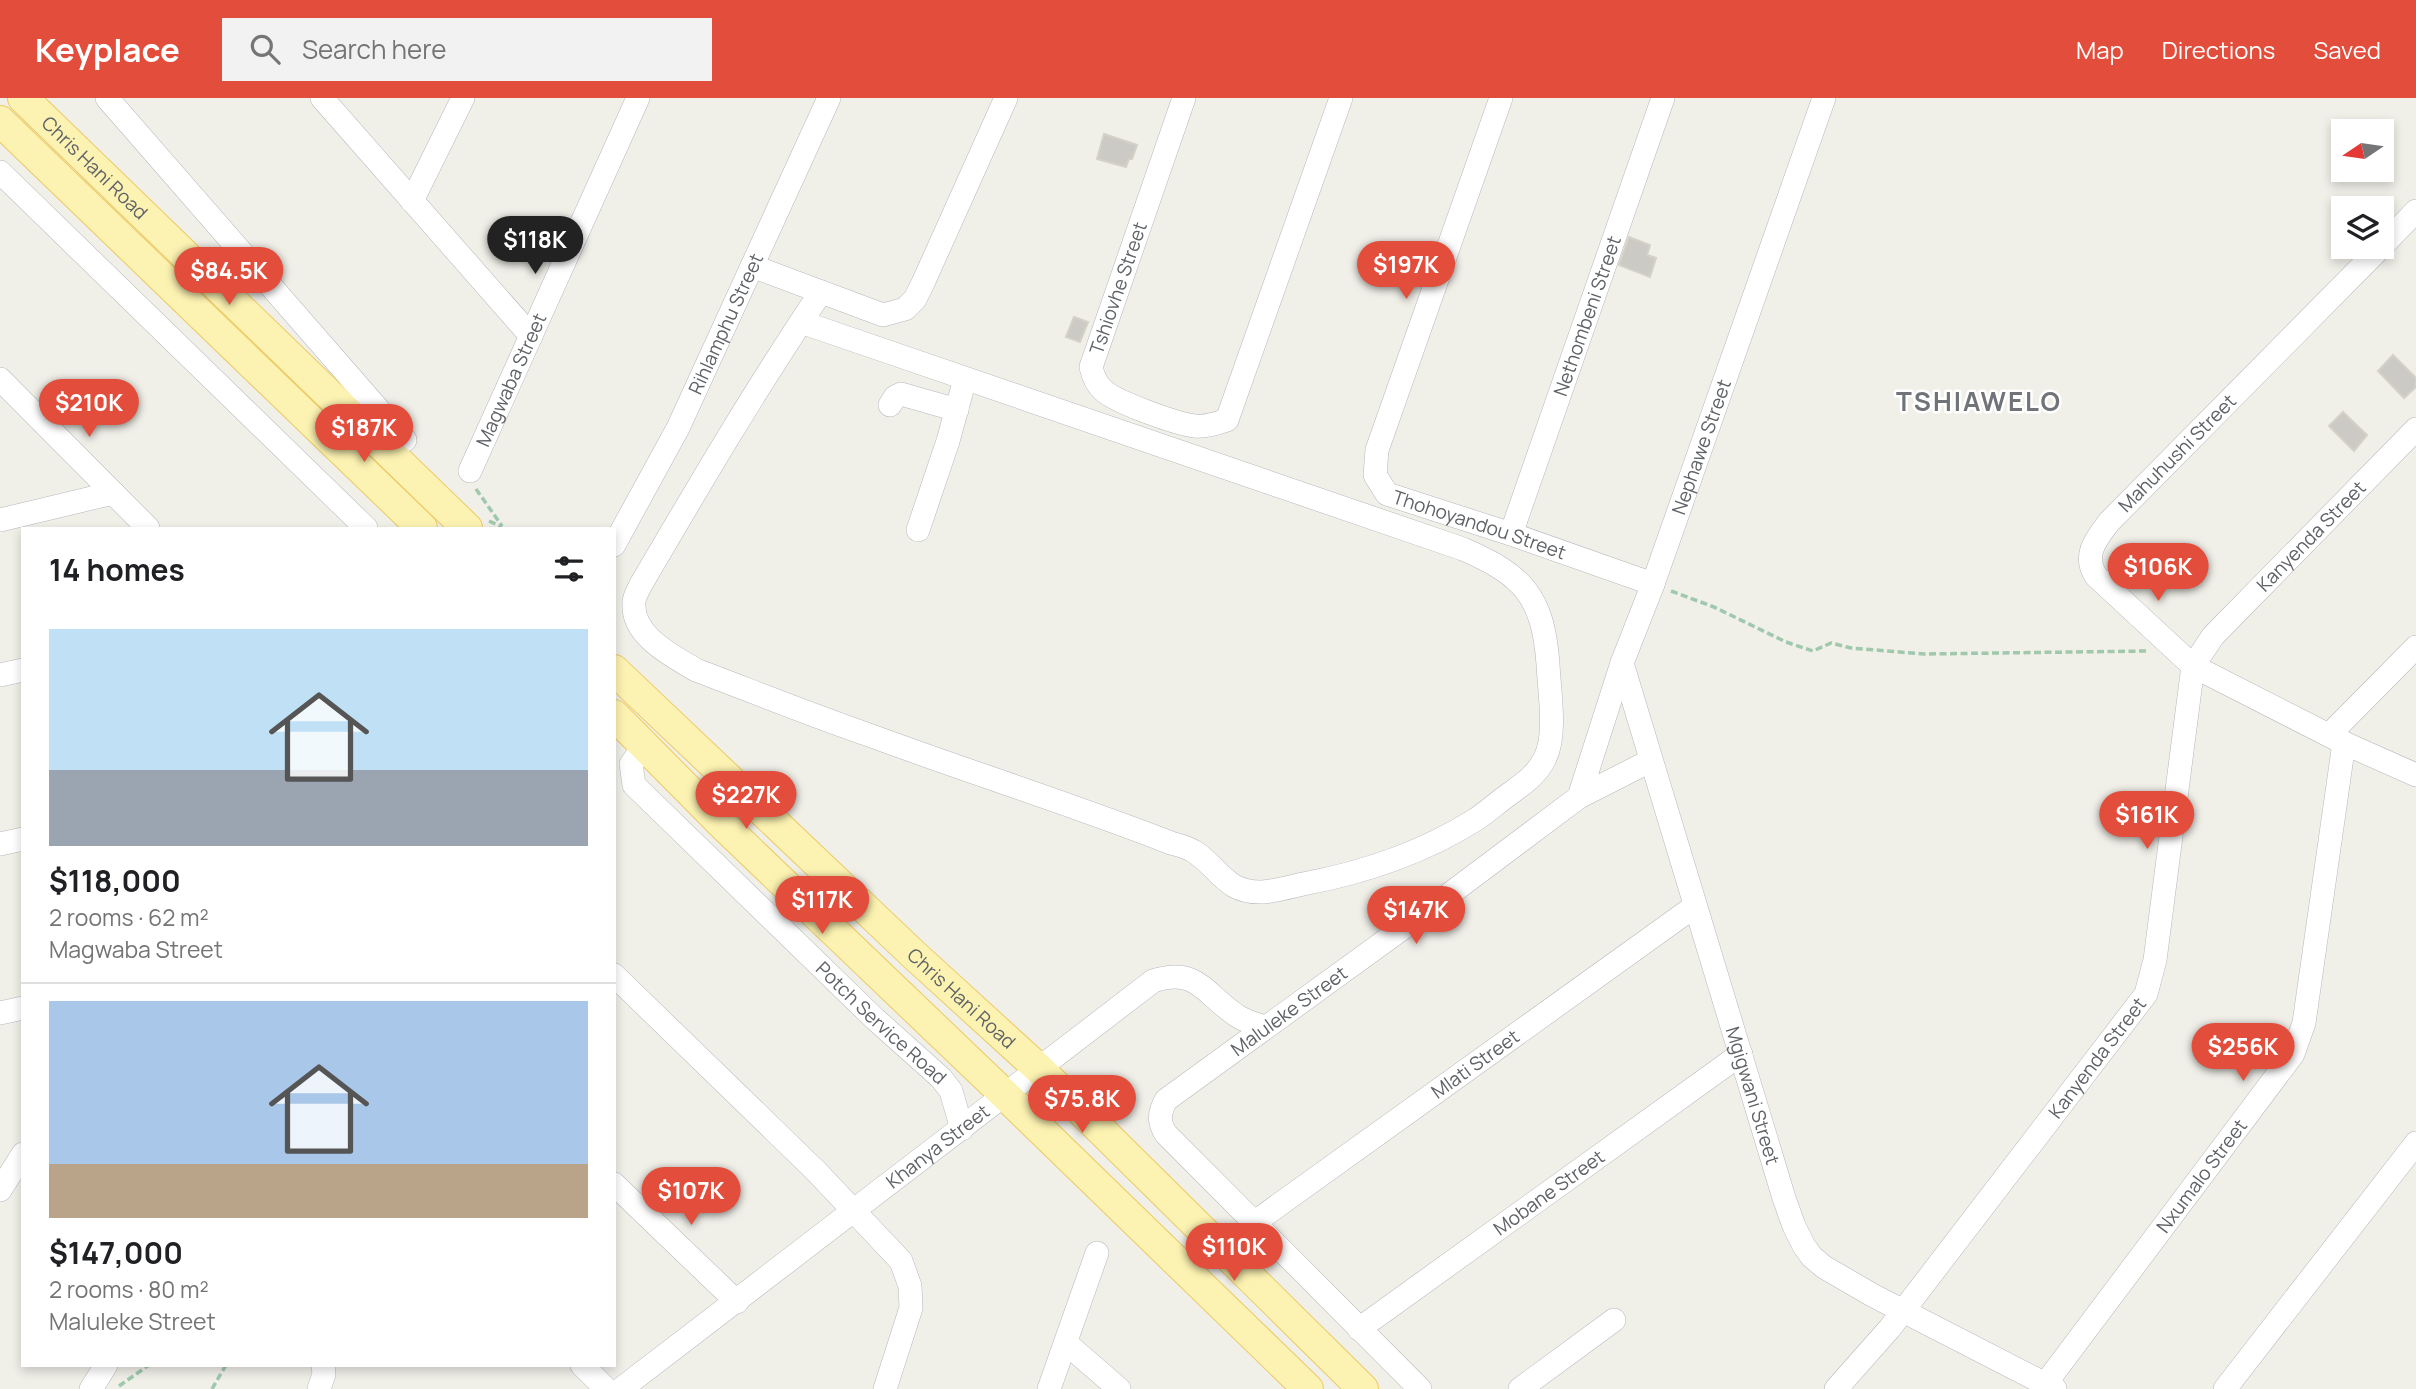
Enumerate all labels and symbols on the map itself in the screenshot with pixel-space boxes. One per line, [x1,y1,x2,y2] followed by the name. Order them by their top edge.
[36,110,154,225] street label: Chris Hani Road
[2331,119,2394,182] north arrow
[486,216,584,276] pin: $118K
[1083,218,1153,358] street label: Tshiovhe Street
[1547,232,1627,399] street label: Nethombeni Street
[1357,242,1455,301] pin: $197K
[172,248,286,307] pin: $84.5K
[682,249,769,398] street label: Rihlamphu Street
[470,309,552,451] street label: Magwaba Street
[1666,376,1737,518] street label: Nephawe Street
[40,380,138,439] pin: $210K
[1896,383,2062,419] district label: TSHIAWELO
[2112,388,2242,518] street label: Mahuhushi Street
[315,404,413,464] pin: $187K
[2251,475,2371,597] street label: Kanyenda Street
[1389,484,1570,565] street label: Thohoyandou Street
[2109,544,2207,603] pin: $106K
[697,772,795,831] pin: $227K
[2098,792,2196,851] pin: $161K
[773,876,871,936] pin: $117K
[1367,886,1465,946] pin: $147K
[902,942,1021,1054] street label: Chris Hani Road
[810,956,952,1090] street label: Potch Service Road
[1226,960,1352,1062] street label: Maluleke Street
[2042,992,2152,1124] street label: Kanyenda Street
[1426,1023,1524,1104] street label: Mlati Street
[1720,1023,1786,1168] street label: Mgigwani Street
[2194,1024,2292,1083] pin: $256K
[1025,1076,1139,1135] pin: $75.8K
[881,1098,995,1194] street label: Khanya Street
[2150,1114,2253,1238] street label: Nxumalo Street
[1488,1143,1610,1241] street label: Mobane Street
[642,1168,740,1227] pin: $107K
[1185,1224,1283,1283] pin: $110K

